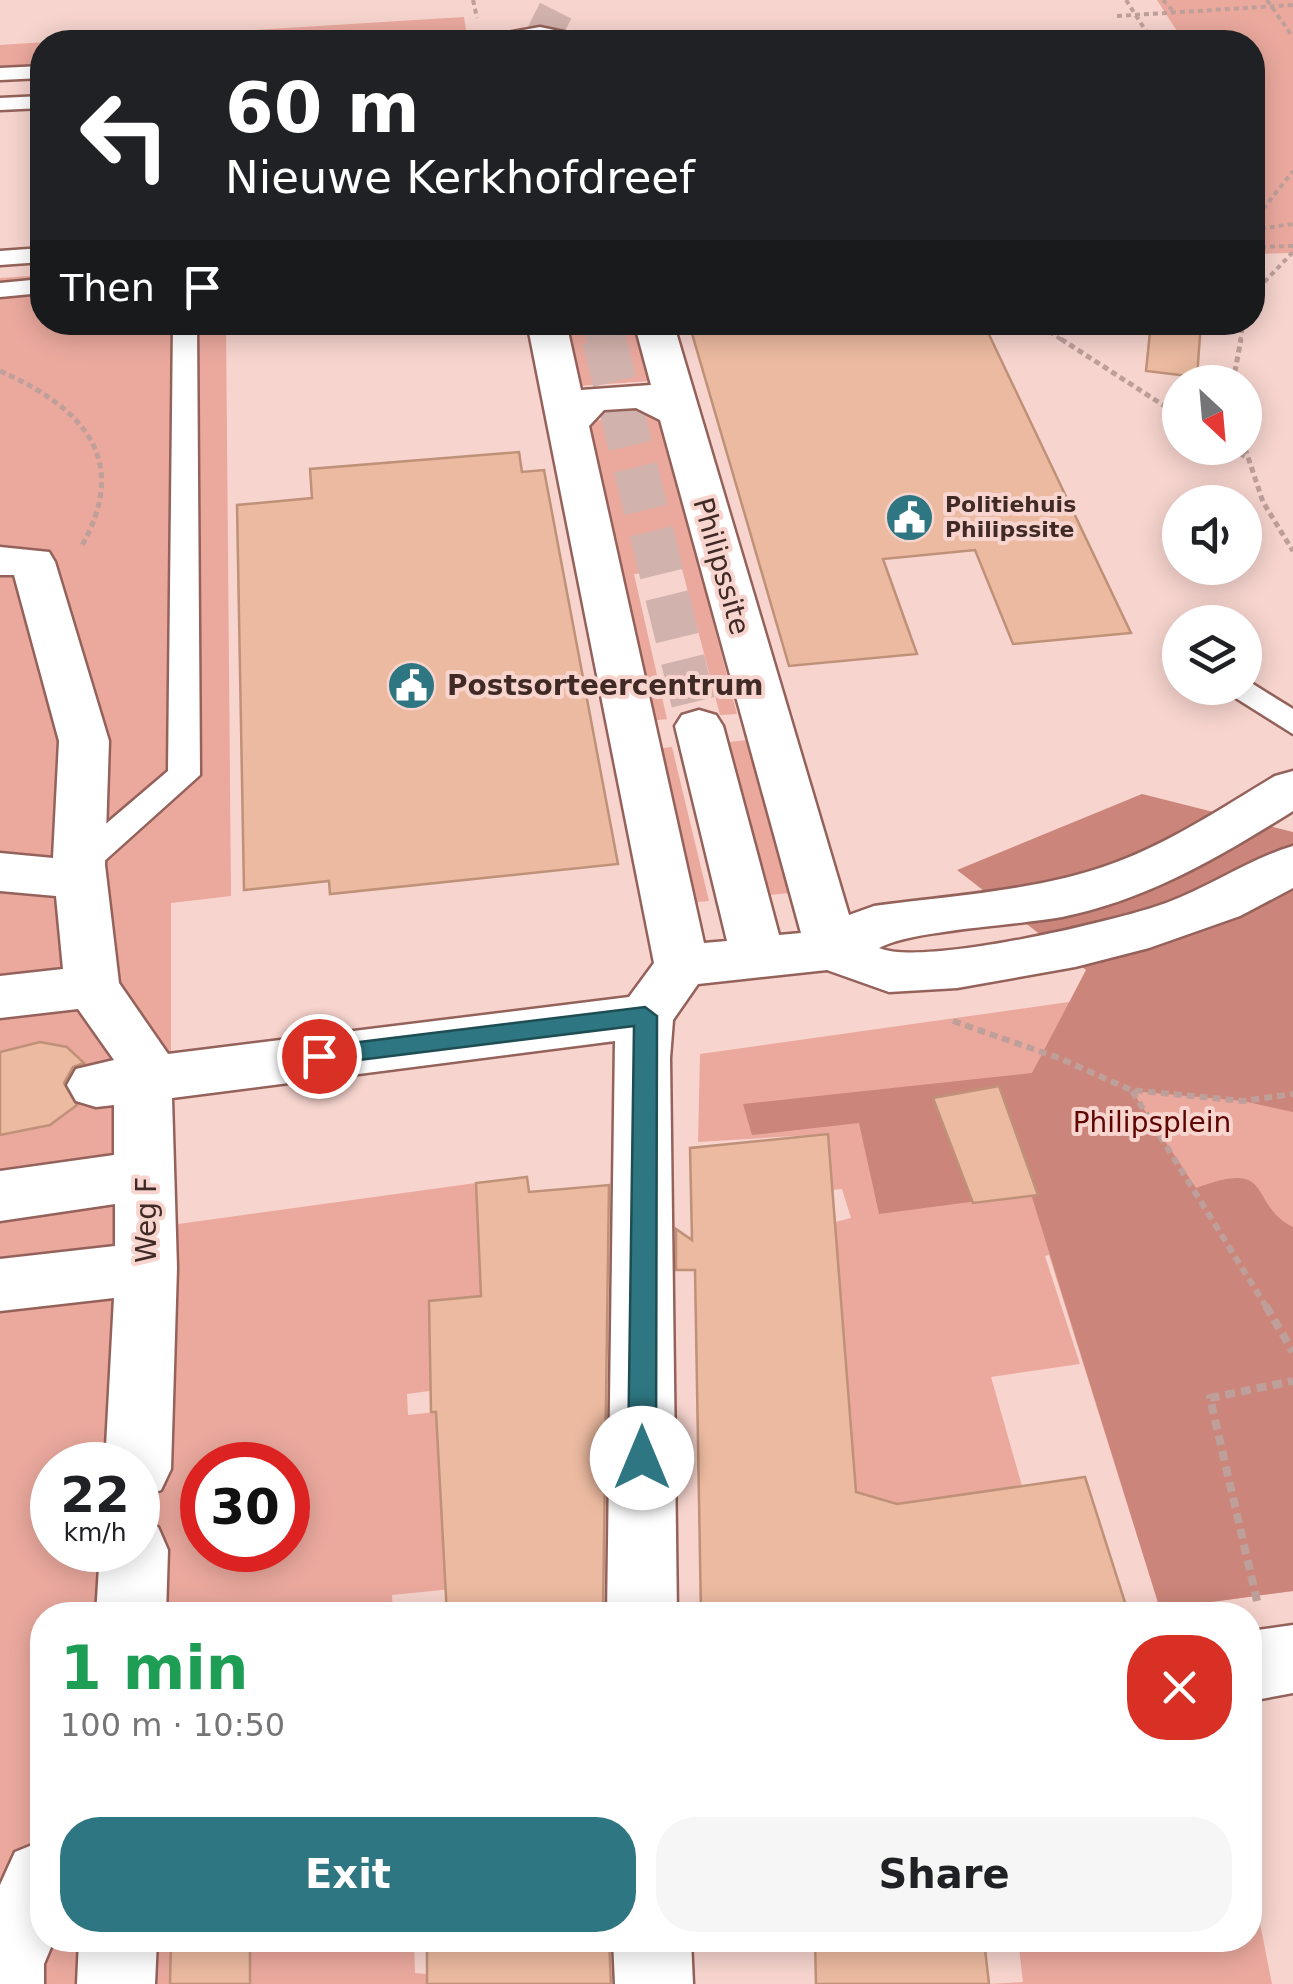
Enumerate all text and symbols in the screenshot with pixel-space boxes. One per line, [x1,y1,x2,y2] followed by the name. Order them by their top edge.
[225,67,420,149] text: 60 m
[60,70,190,200] icon: left
[225,151,695,204] text: Nieuwe Kerkhofdreef
[175,260,230,315] icon: arrive
[60,266,155,310] text: Then
[1162,365,1262,465] north arrow
[1162,365,1262,705] map controls
[1162,485,1262,585] button: sound
[884,491,936,543] public building icon: Politiehuis Philipssite
[945,492,1076,542] place label: Politiehuis Philipssite
[686,494,757,638] street label: Philipssite
[1162,605,1262,705] button: layers
[386,659,438,711] public building icon: Postsorteercentrum
[447,669,764,702] place label: Postsorteercentrum
[277,1014,362,1099] pin
[292,1029,347,1084] icon: arrive
[1073,1106,1231,1139] park label: Philipsplein
[130,1177,163,1263] street label: Weg F
[590,1406,694,1510] position arrow
[180,1442,310,1572] speed limit sign: 30
[60,1466,130,1524] text: 22
[63,1518,127,1547] text: km/h
[60,1633,248,1703] text: 1 min
[1127,1635,1232,1740] button: close
[60,1706,285,1744] text: 100 m · 10:50
[60,1817,636,1932] button: Exit
[656,1817,1232,1932] button: Share

